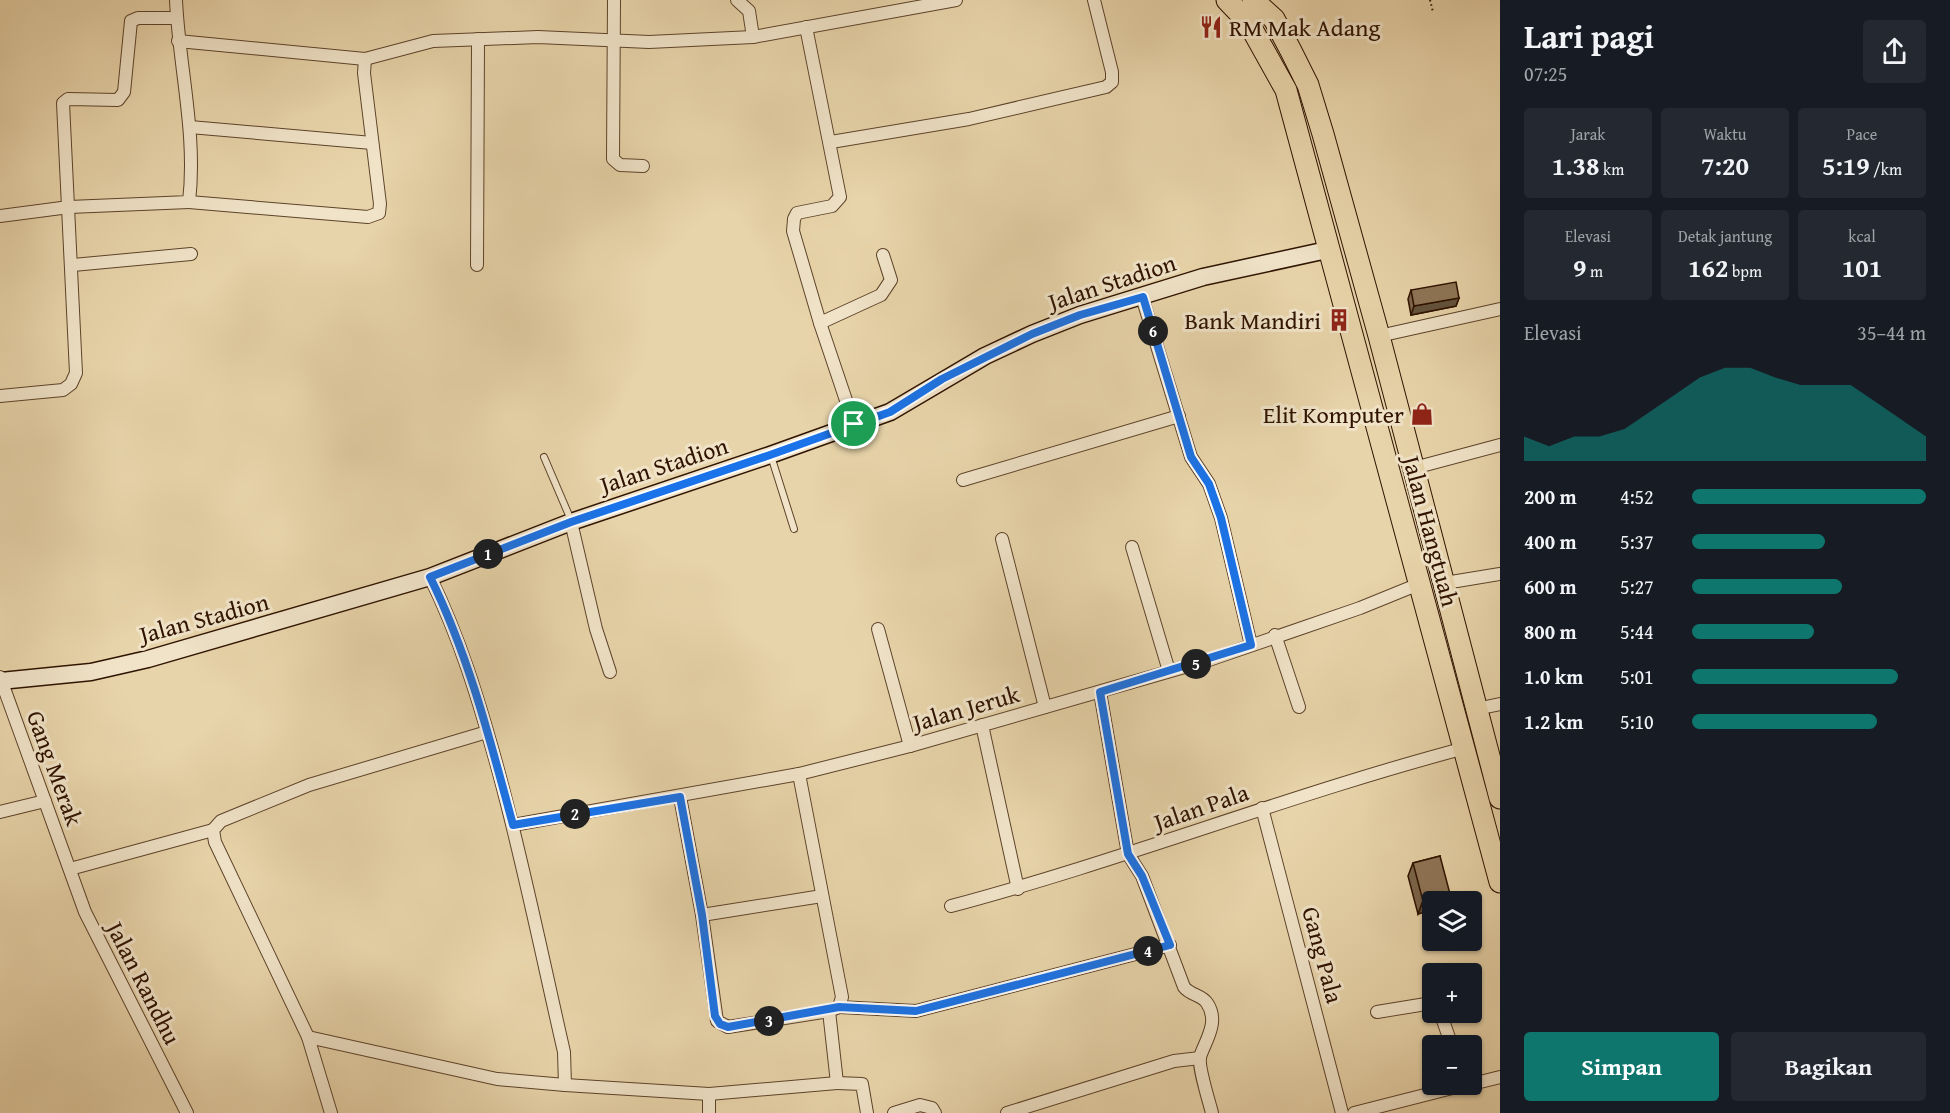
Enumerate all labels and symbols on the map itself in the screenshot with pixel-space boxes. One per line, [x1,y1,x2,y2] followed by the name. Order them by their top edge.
[1229,10,1380,45] place label: RM Mak Adang
[1198,14,1224,40] restaurant icon: RM Mak Adang
[1041,245,1181,320] street label: Jalan Stadion
[1184,303,1321,338] place label: Bank Mandiri
[1326,307,1352,333] building icon: Bank Mandiri
[1138,316,1168,346] pin: 6
[1263,397,1404,432] place label: Elit Komputer
[828,398,879,449] pin
[1409,401,1435,427] shop icon: Elit Komputer
[593,428,733,503] street label: Jalan Stadion
[1393,449,1468,611] street label: Jalan Hangtuah
[473,539,503,569] pin: 1
[133,584,273,653] street label: Jalan Stadion
[1181,649,1211,679] pin: 5
[906,676,1024,741] street label: Jalan Jeruk
[18,705,92,831] street label: Gang Merak
[1146,774,1254,840] street label: Jalan Pala
[560,799,590,829] pin: 2
[1293,903,1353,1008] street label: Gang Pala
[97,913,190,1050] street label: Jalan Randhu
[1133,936,1163,966] pin: 4
[754,1006,784,1036] pin: 3

